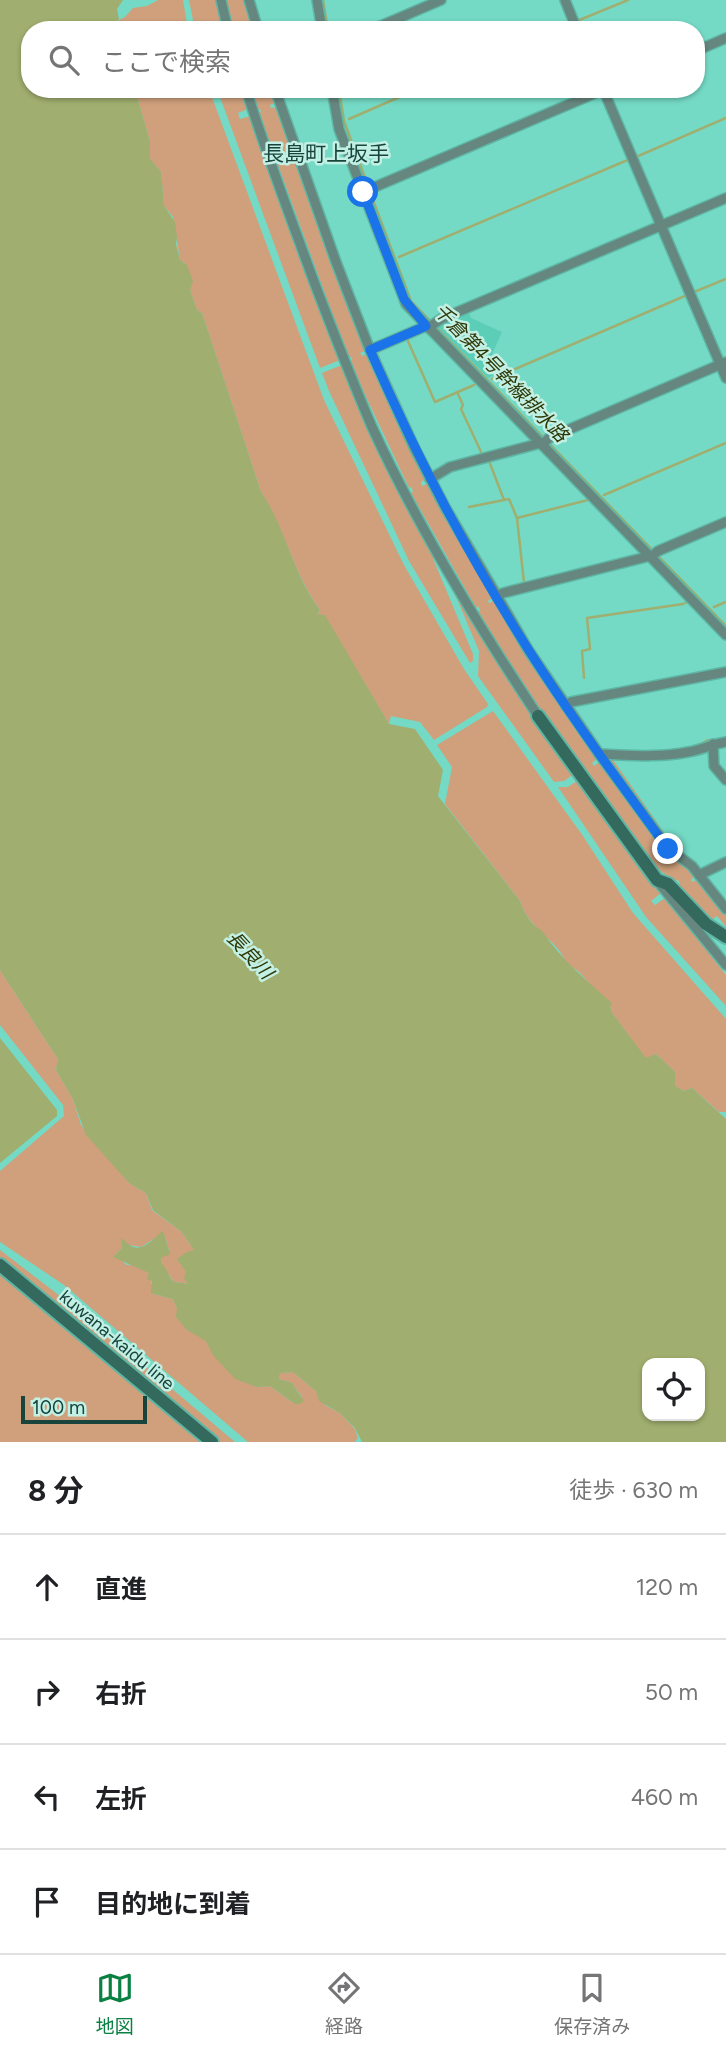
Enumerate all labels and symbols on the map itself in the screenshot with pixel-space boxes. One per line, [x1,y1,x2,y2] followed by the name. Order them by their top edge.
[263,141,389,166] district label: 長島町上坂手
[347,176,378,207] route start
[429,299,574,448] water label: 千倉第4号幹線排水路
[652,833,683,864] route end
[222,926,279,985] water label: 長良川
[55,1285,179,1395] street label: kuwana-kaidu line
[21,1393,147,1425] scale bar

